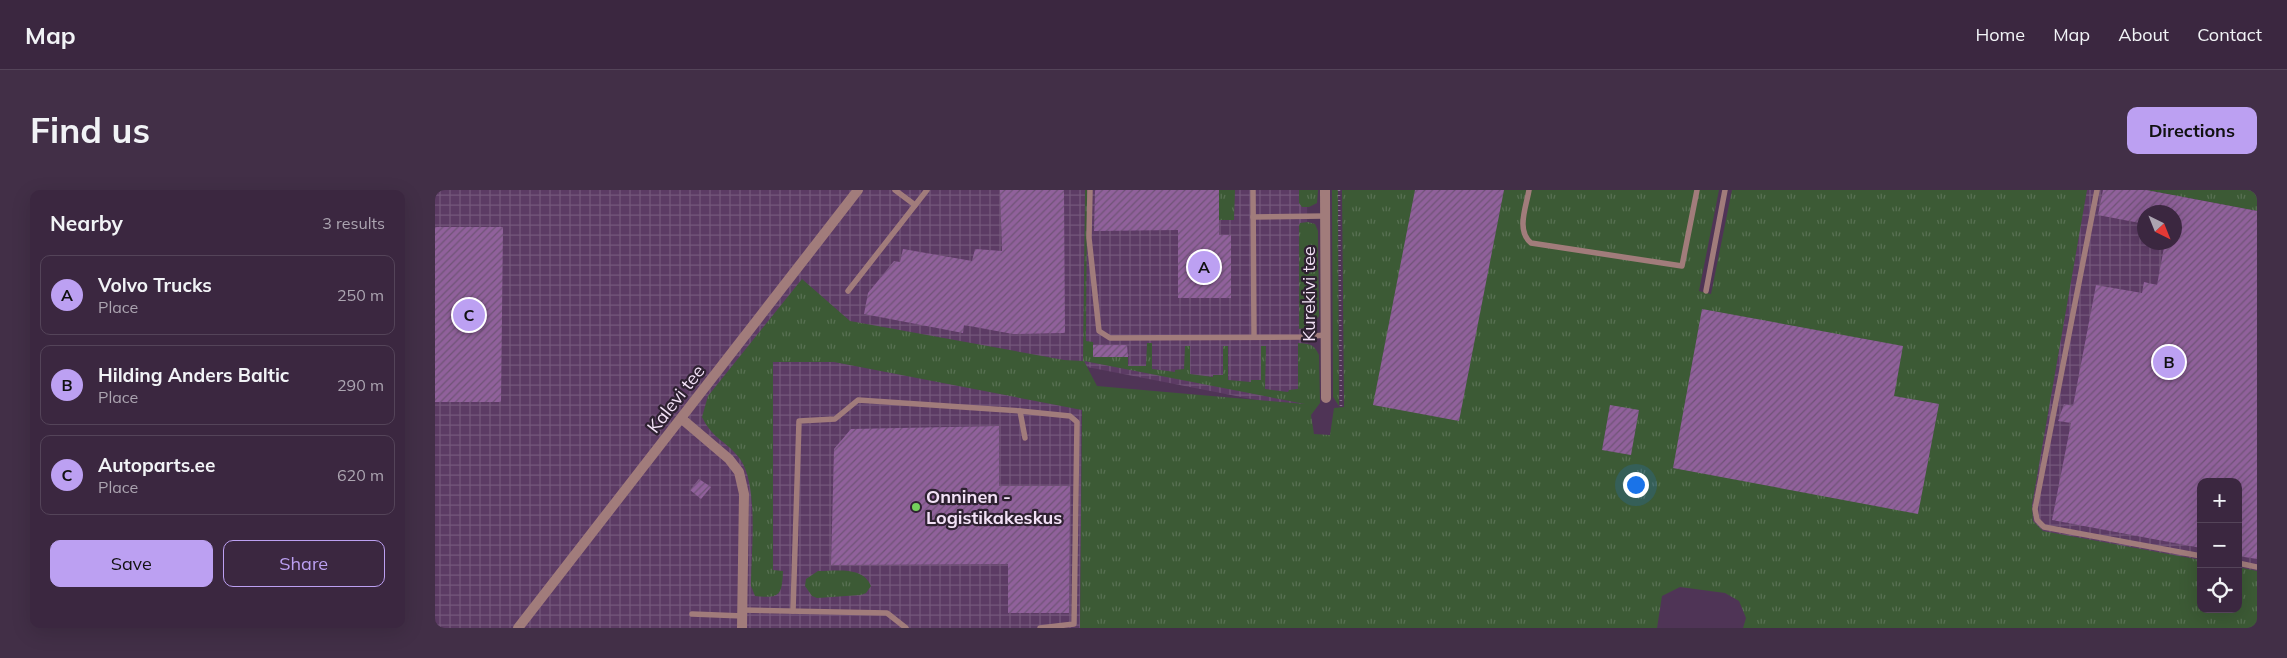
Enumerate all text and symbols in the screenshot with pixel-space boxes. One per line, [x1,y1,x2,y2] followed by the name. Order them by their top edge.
[25,20,76,50] text: Map
[1975,23,2025,46] text: Home
[2053,23,2090,46] text: Map
[2118,23,2169,46] text: About
[2197,23,2262,46] text: Contact
[2127,107,2257,154] button: Directions
[30,108,150,152] text: Find us
[2137,205,2182,250] north arrow
[50,210,123,236] text: Nearby
[322,213,385,233] text: 3 results
[1297,246,1320,342] street label: Kurekivi tee
[1188,248,1220,286] pin: A
[98,273,212,297] text: Volvo Trucks
[61,285,73,305] text: A
[337,285,384,305] text: 250 m
[453,296,485,334] pin: C
[98,297,138,317] text: Place
[2153,343,2185,381] pin: B
[642,360,709,437] street label: Kalevi tee
[98,363,289,387] text: Hilding Anders Baltic
[61,375,73,395] text: B
[337,375,384,395] text: 290 m
[98,387,138,407] text: Place
[98,453,215,477] text: Autoparts.ee
[62,465,72,485] text: C
[337,465,384,485] text: 620 m
[1623,472,1649,498] your location
[98,477,138,497] text: Place
[2197,478,2242,613] map controls
[2197,478,2242,523] button: +
[926,485,1062,529] place label: Onninen - Logistikakeskus
[910,501,922,513] marker: Onninen - Logistikakeskus
[2197,523,2242,568] button: −
[50,540,213,587] button: Save
[223,540,385,587] button: Share
[2197,568,2242,613] button: locate

